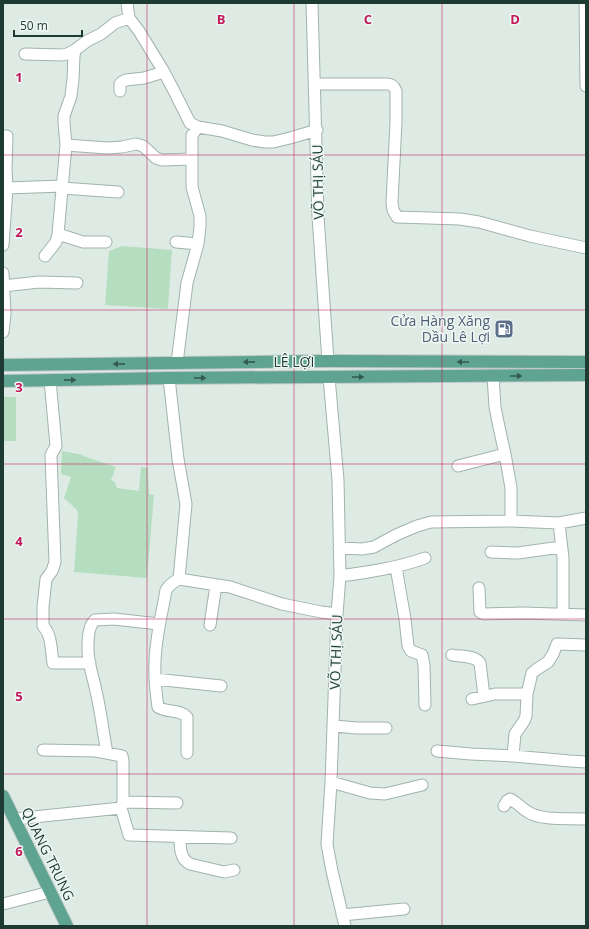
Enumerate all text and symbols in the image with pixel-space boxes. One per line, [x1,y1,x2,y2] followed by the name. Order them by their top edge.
[217,10,226,28] text: B
[364,10,372,28] text: C
[510,10,520,28] text: D
[14,12,82,38] scale bar
[20,17,48,34] text: 50 m
[15,68,23,86] text: 1
[307,144,328,220] street label: VÕ THỊ SÁU
[15,223,23,241] text: 2
[391,311,490,346] place label: Cửa Hàng Xăng Dầu Lê Lợi
[493,318,515,340] fuel station icon: Cửa Hàng Xăng Dầu Lê Lợi
[274,352,314,371] street label: LÊ LỢI
[457,358,469,365] one-way arrow
[242,359,255,365] one-way arrow
[113,360,125,367] one-way arrow
[510,373,523,379] one-way arrow
[352,374,365,380] one-way arrow
[194,375,207,381] one-way arrow
[64,377,77,383] one-way arrow
[15,378,23,396] text: 3
[15,532,23,550] text: 4
[325,614,346,690] street label: VÕ THỊ SÁU
[15,687,23,705] text: 5
[18,804,79,904] street label: QUANG TRUNG
[15,842,23,860] text: 6

